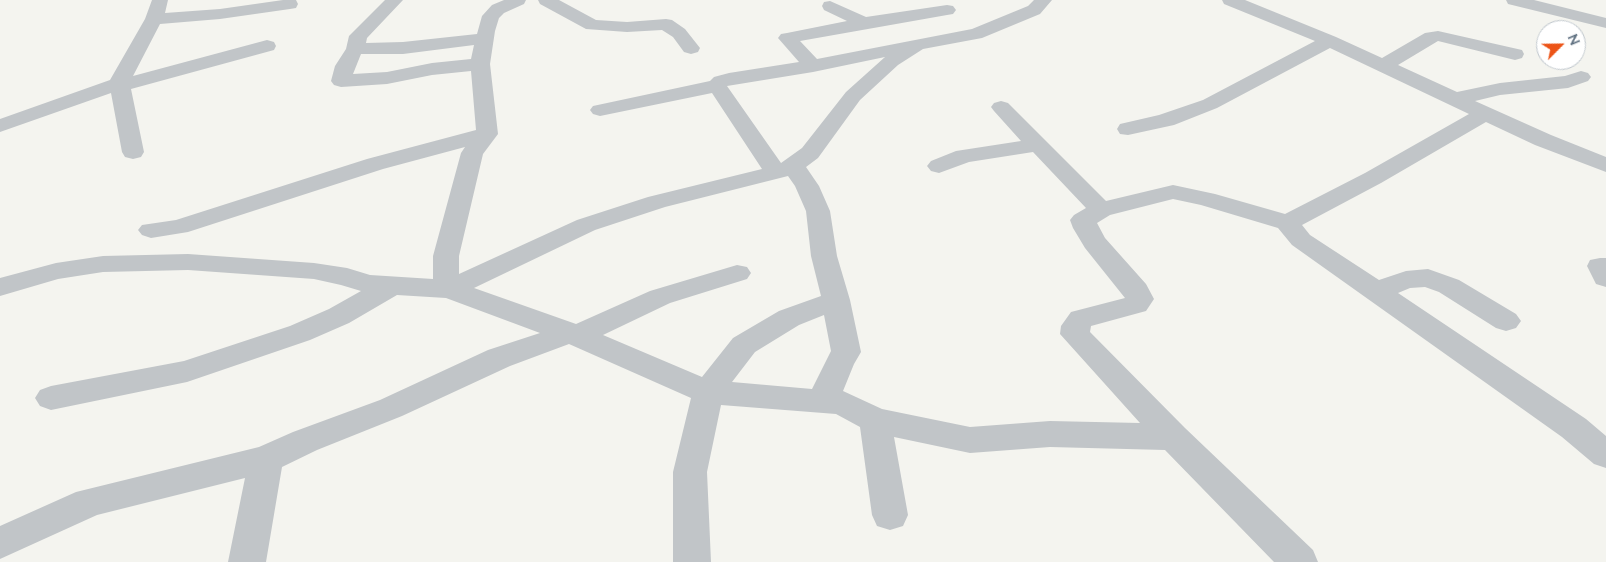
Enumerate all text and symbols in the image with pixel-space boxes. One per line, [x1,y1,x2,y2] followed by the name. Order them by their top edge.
[1536,20,1586,70] north arrow
[1564,31,1584,48] text: N

